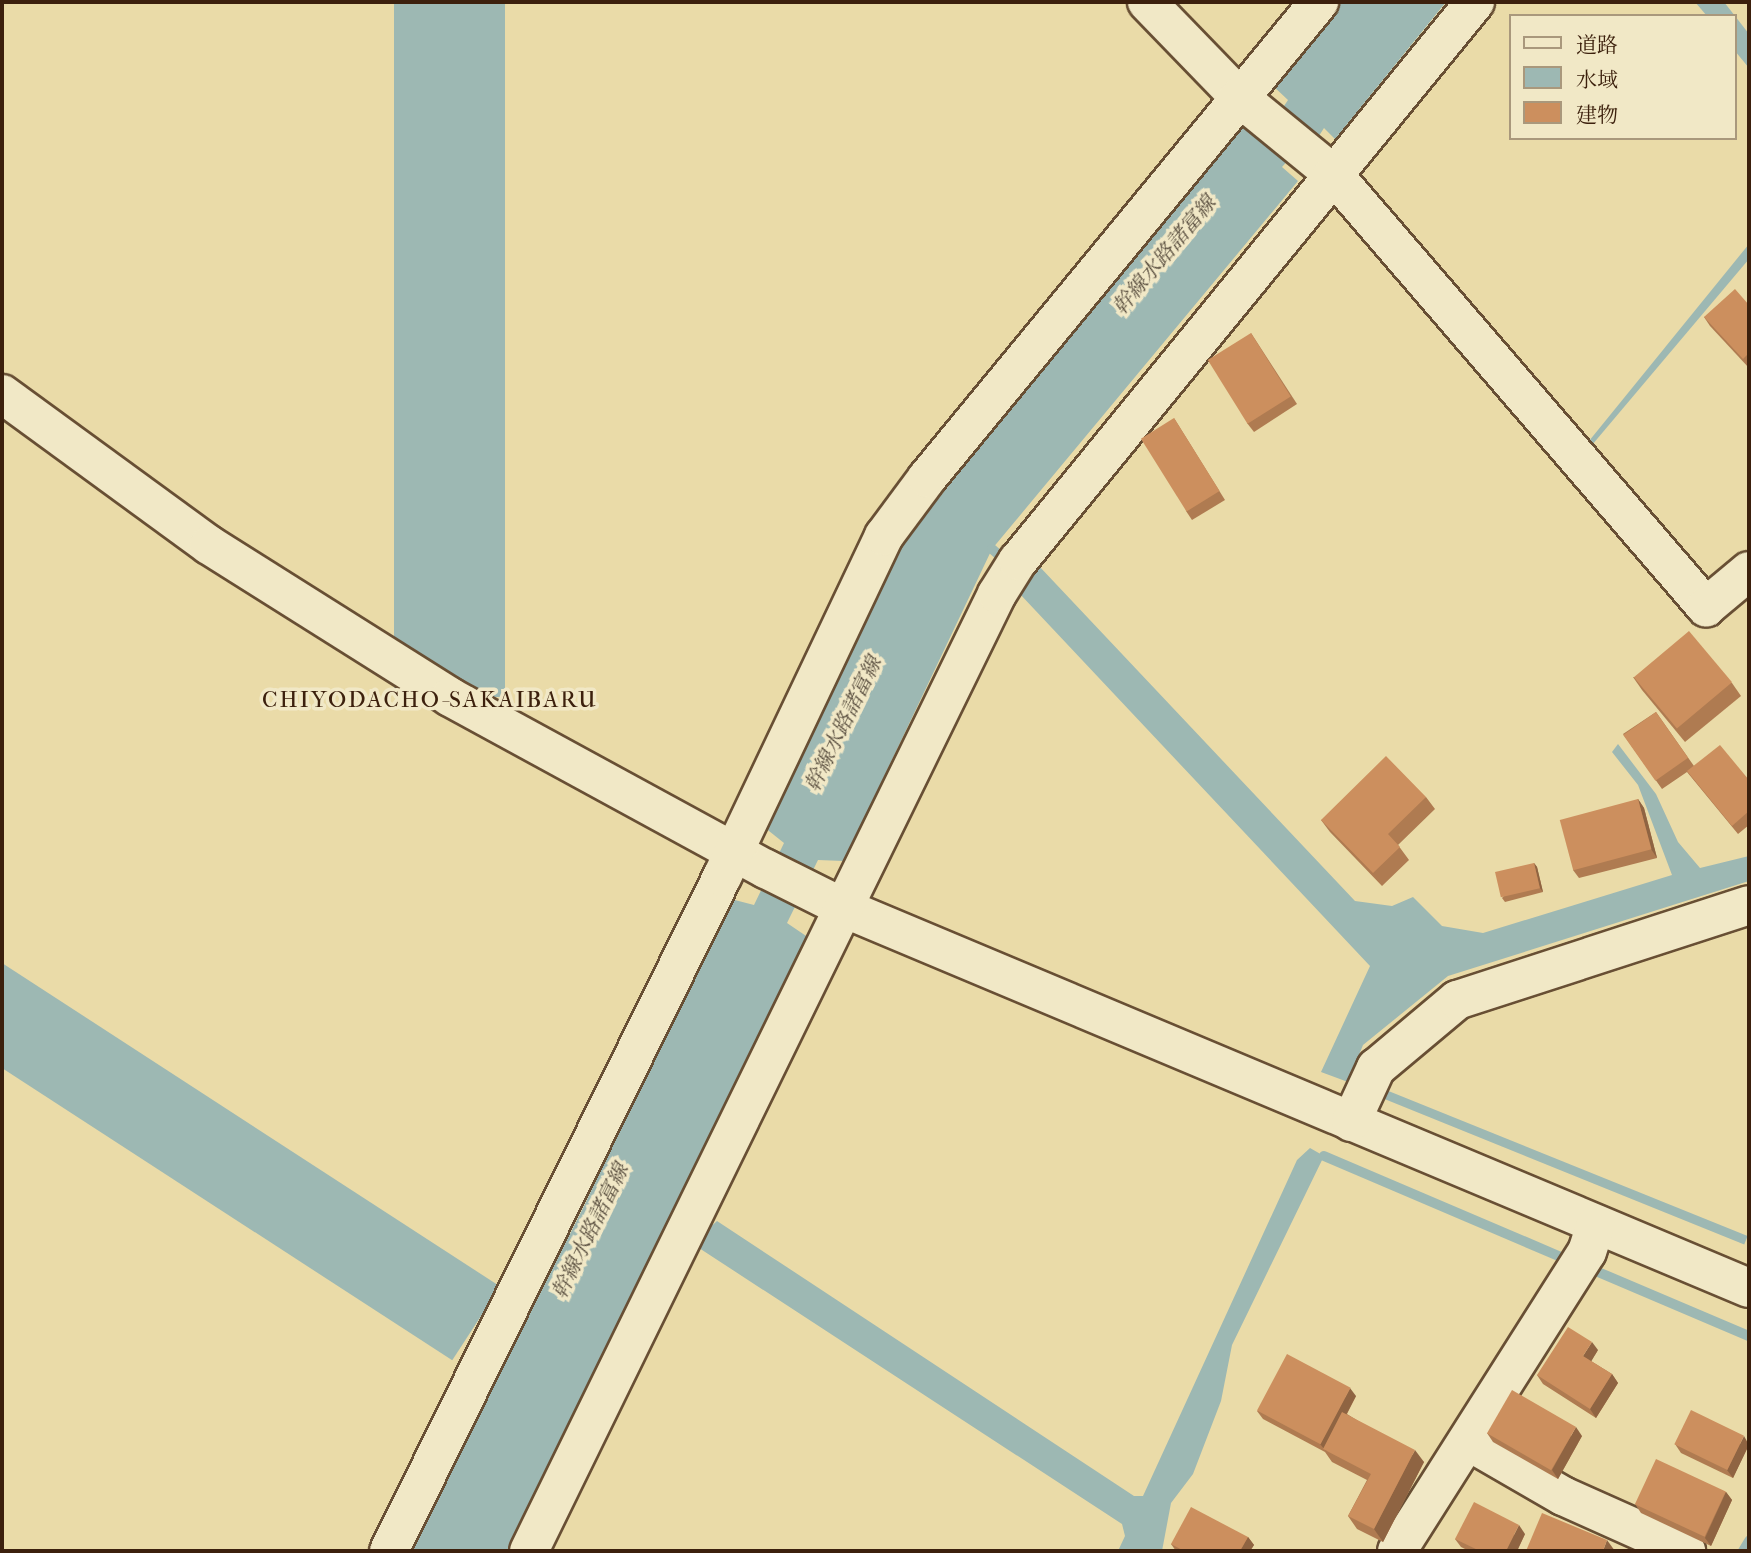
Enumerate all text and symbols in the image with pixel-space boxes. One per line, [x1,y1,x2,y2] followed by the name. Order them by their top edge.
[1510,14,1737,140] legend
[1576,33,1618,57] text: 道路
[1576,68,1618,92] text: 水域
[1576,103,1618,127] text: 建物
[1107,191,1221,319] water label: 幹線水路諸富線
[799,652,887,796] water label: 幹線水路諸富線
[265,686,595,714] district label: CHIYODACHO-SAKAIBARU
[546,1159,634,1303] water label: 幹線水路諸富線

